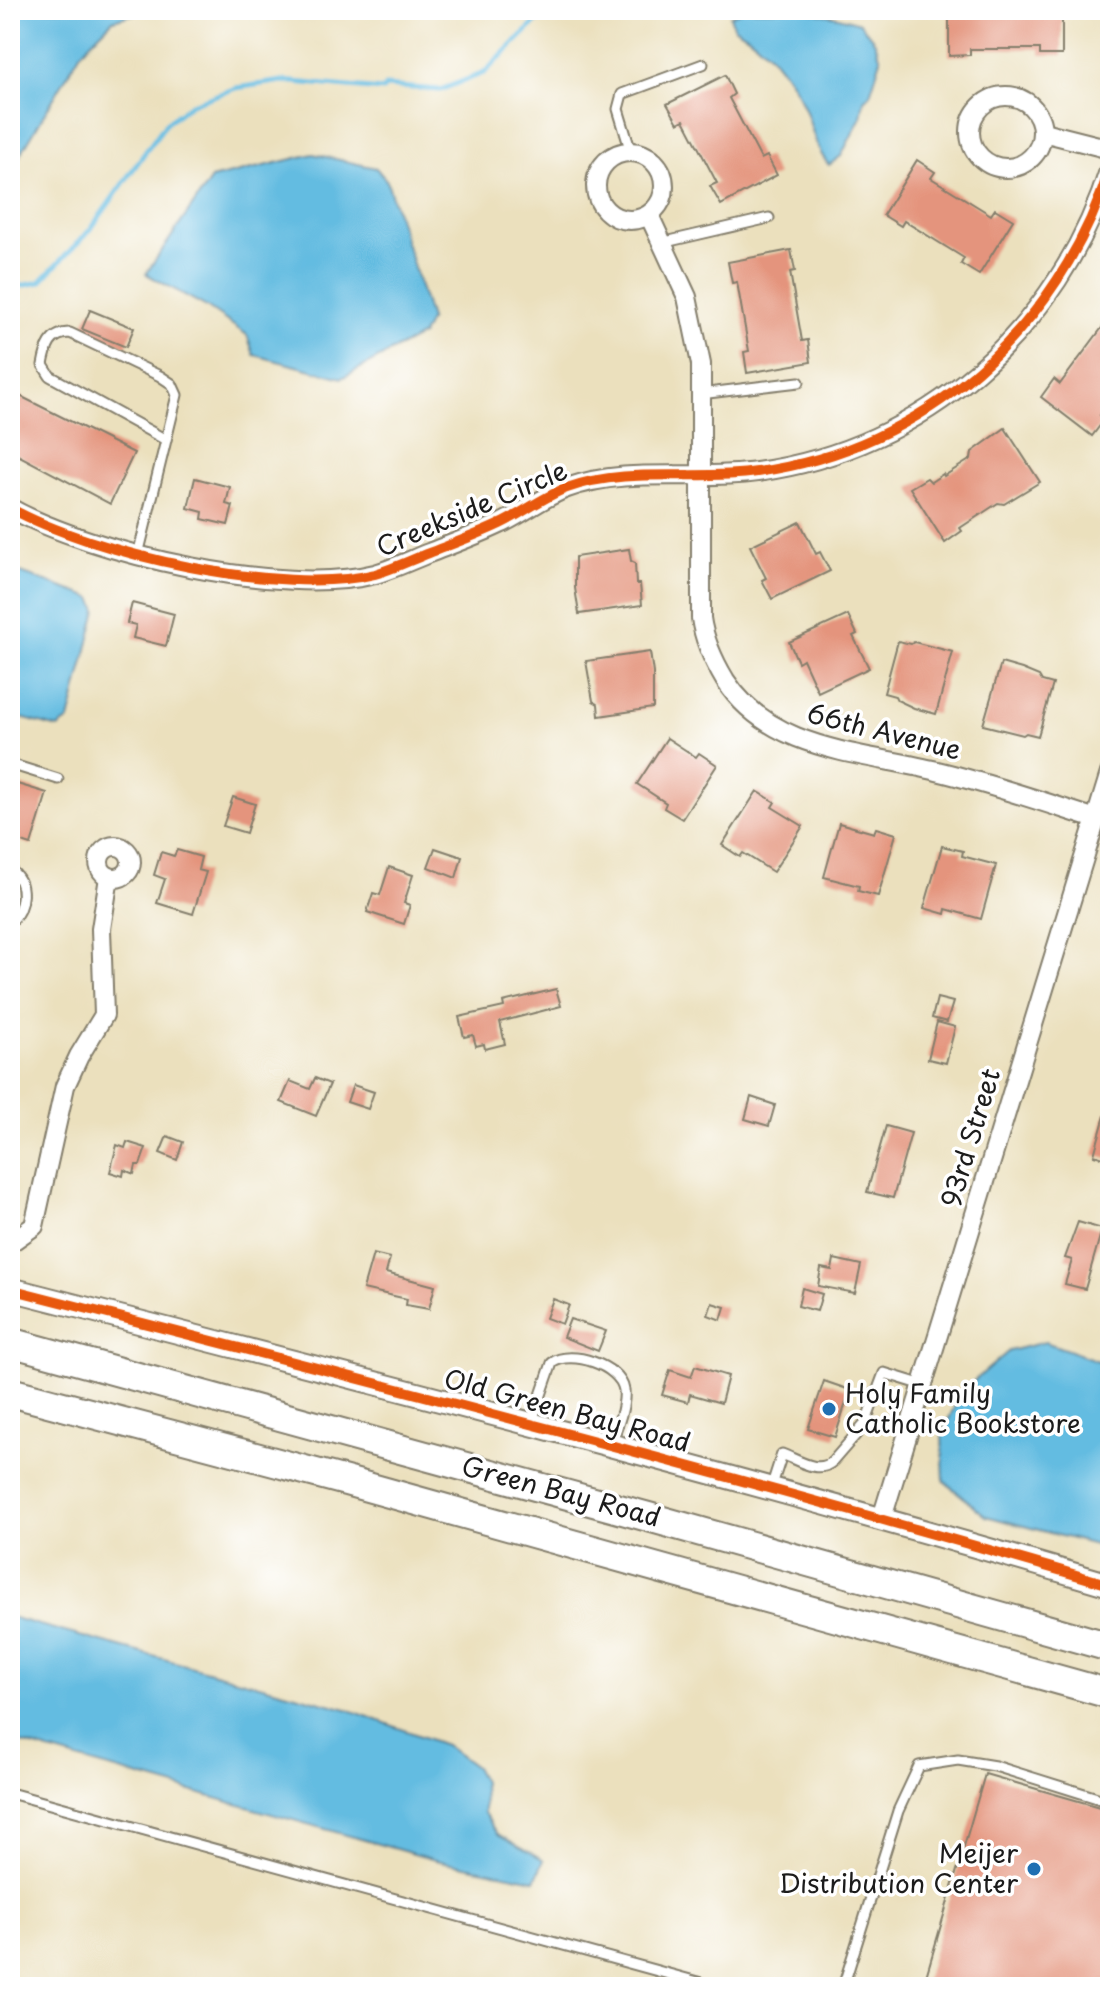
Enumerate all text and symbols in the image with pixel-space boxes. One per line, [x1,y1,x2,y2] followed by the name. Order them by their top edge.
[370,450,573,565] street label: Creekside Circle
[803,693,965,768] street label: 66th Avenue
[930,1063,1009,1212] street label: 93rd Street
[440,1358,695,1461] street label: Old Green Bay Road
[845,1373,1081,1442] place label: Holy Family Catholic Bookstore
[820,1400,838,1418] marker: Holy Family Catholic Bookstore
[458,1445,665,1536] street label: Green Bay Road
[779,1833,1019,1902] place label: Meijer Distribution Center
[1025,1860,1043,1878] marker: Meijer Distribution Center

